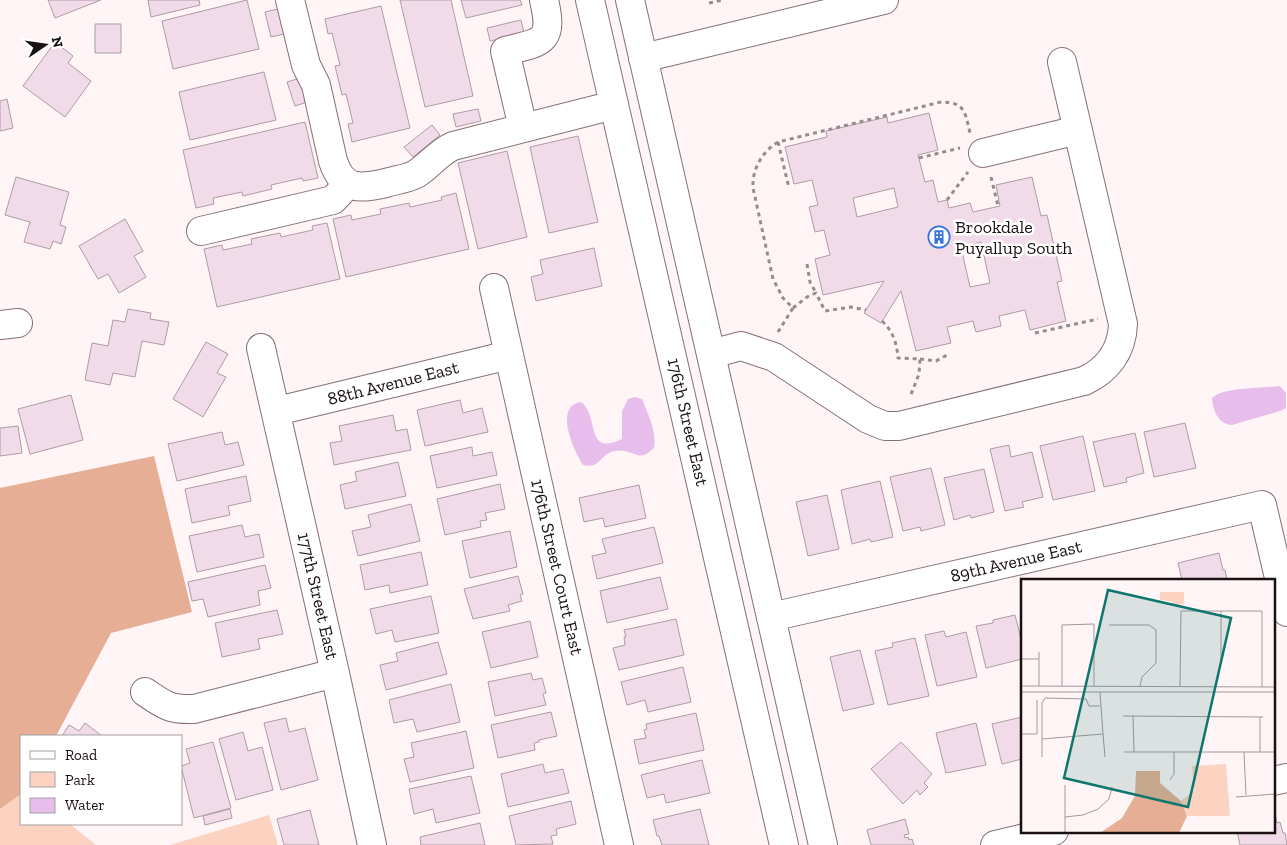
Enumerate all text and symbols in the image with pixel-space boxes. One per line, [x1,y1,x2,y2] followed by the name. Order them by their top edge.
[20,20,70,70] north arrow
[48,35,67,50] text: N
[955,216,1072,259] place label: Brookdale Puyallup South
[927,225,951,249] building icon: Brookdale Puyallup South
[325,356,461,410] street label: 88th Avenue East
[663,356,713,488] street label: 176th Street East
[526,477,588,657] street label: 176th Street Court East
[293,530,343,662] street label: 177th Street East
[948,535,1084,587] street label: 89th Avenue East
[1021,579,1274,832] inset map
[20,735,182,825] legend
[65,746,98,764] text: Road
[65,771,95,789] text: Park
[65,796,105,814] text: Water

